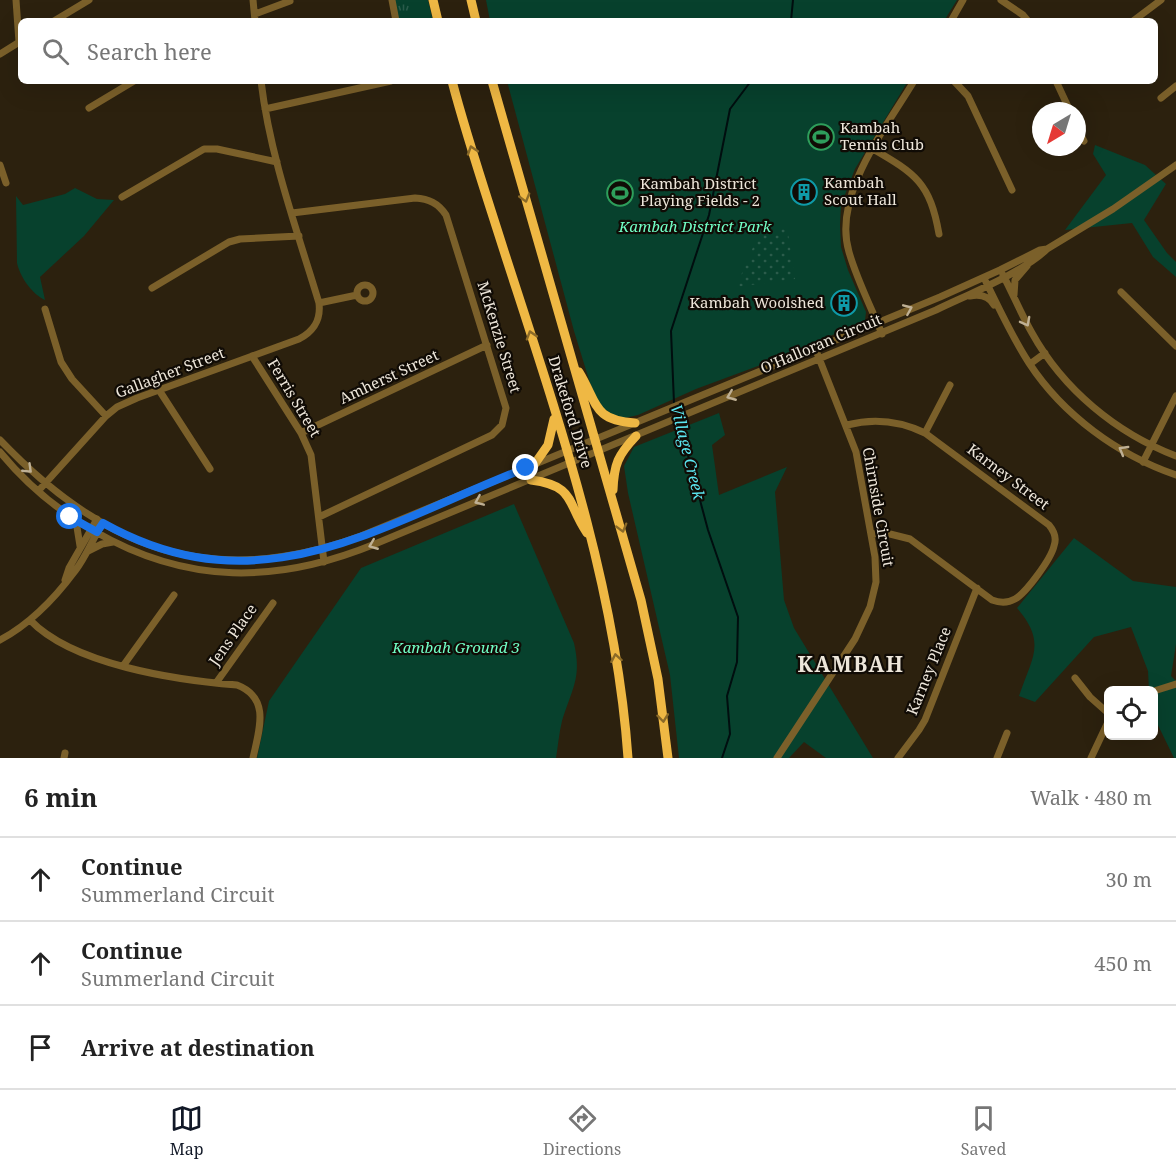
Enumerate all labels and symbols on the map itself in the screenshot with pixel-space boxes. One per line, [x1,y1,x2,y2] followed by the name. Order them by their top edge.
[1032,102,1086,156] north arrow
[840,117,924,154] place label: Kambah Tennis Club
[806,122,836,152] sports icon: Kambah Tennis Club
[467,145,479,156] one-way arrow
[824,172,897,209] place label: Kambah Scout Hall
[640,173,760,210] place label: Kambah District Playing Fields - 2
[789,177,819,207] building icon: Kambah Scout Hall
[605,178,635,208] sports icon: Kambah District Playing Fields - 2
[518,192,530,203] one-way arrow
[618,216,772,236] park label: Kambah District Park
[473,279,526,395] street label: McKenzie Street
[829,288,859,318] building icon: Kambah Woolshed
[690,292,824,312] place label: Kambah Woolshed
[902,304,913,316] one-way arrow
[757,309,884,378] street label: O'Halloran Circuit
[1019,316,1030,327] one-way arrow
[526,331,538,341] one-way arrow
[112,342,227,402] street label: Gallagher Street
[336,344,441,408] street label: Amherst Street
[544,353,598,470] street label: Drakeford Drive
[264,355,326,440] street label: Ferris Street
[726,389,737,401] one-way arrow
[666,402,711,503] water label: Village Creek
[963,439,1054,514] street label: Karney Street
[859,445,899,568] street label: Chirnside Circuit
[1119,446,1129,458] one-way arrow
[512,454,538,480] route end
[21,462,32,473] one-way arrow
[474,494,485,506] one-way arrow
[56,503,82,529] route start
[615,522,627,533] one-way arrow
[368,538,379,550] one-way arrow
[203,599,261,670] street label: Jens Place
[901,623,955,718] street label: Karney Place
[391,637,520,657] park label: Kambah Ground 3
[798,650,904,678] district label: KAMBAH
[610,654,622,663] one-way arrow
[656,714,669,723] one-way arrow

